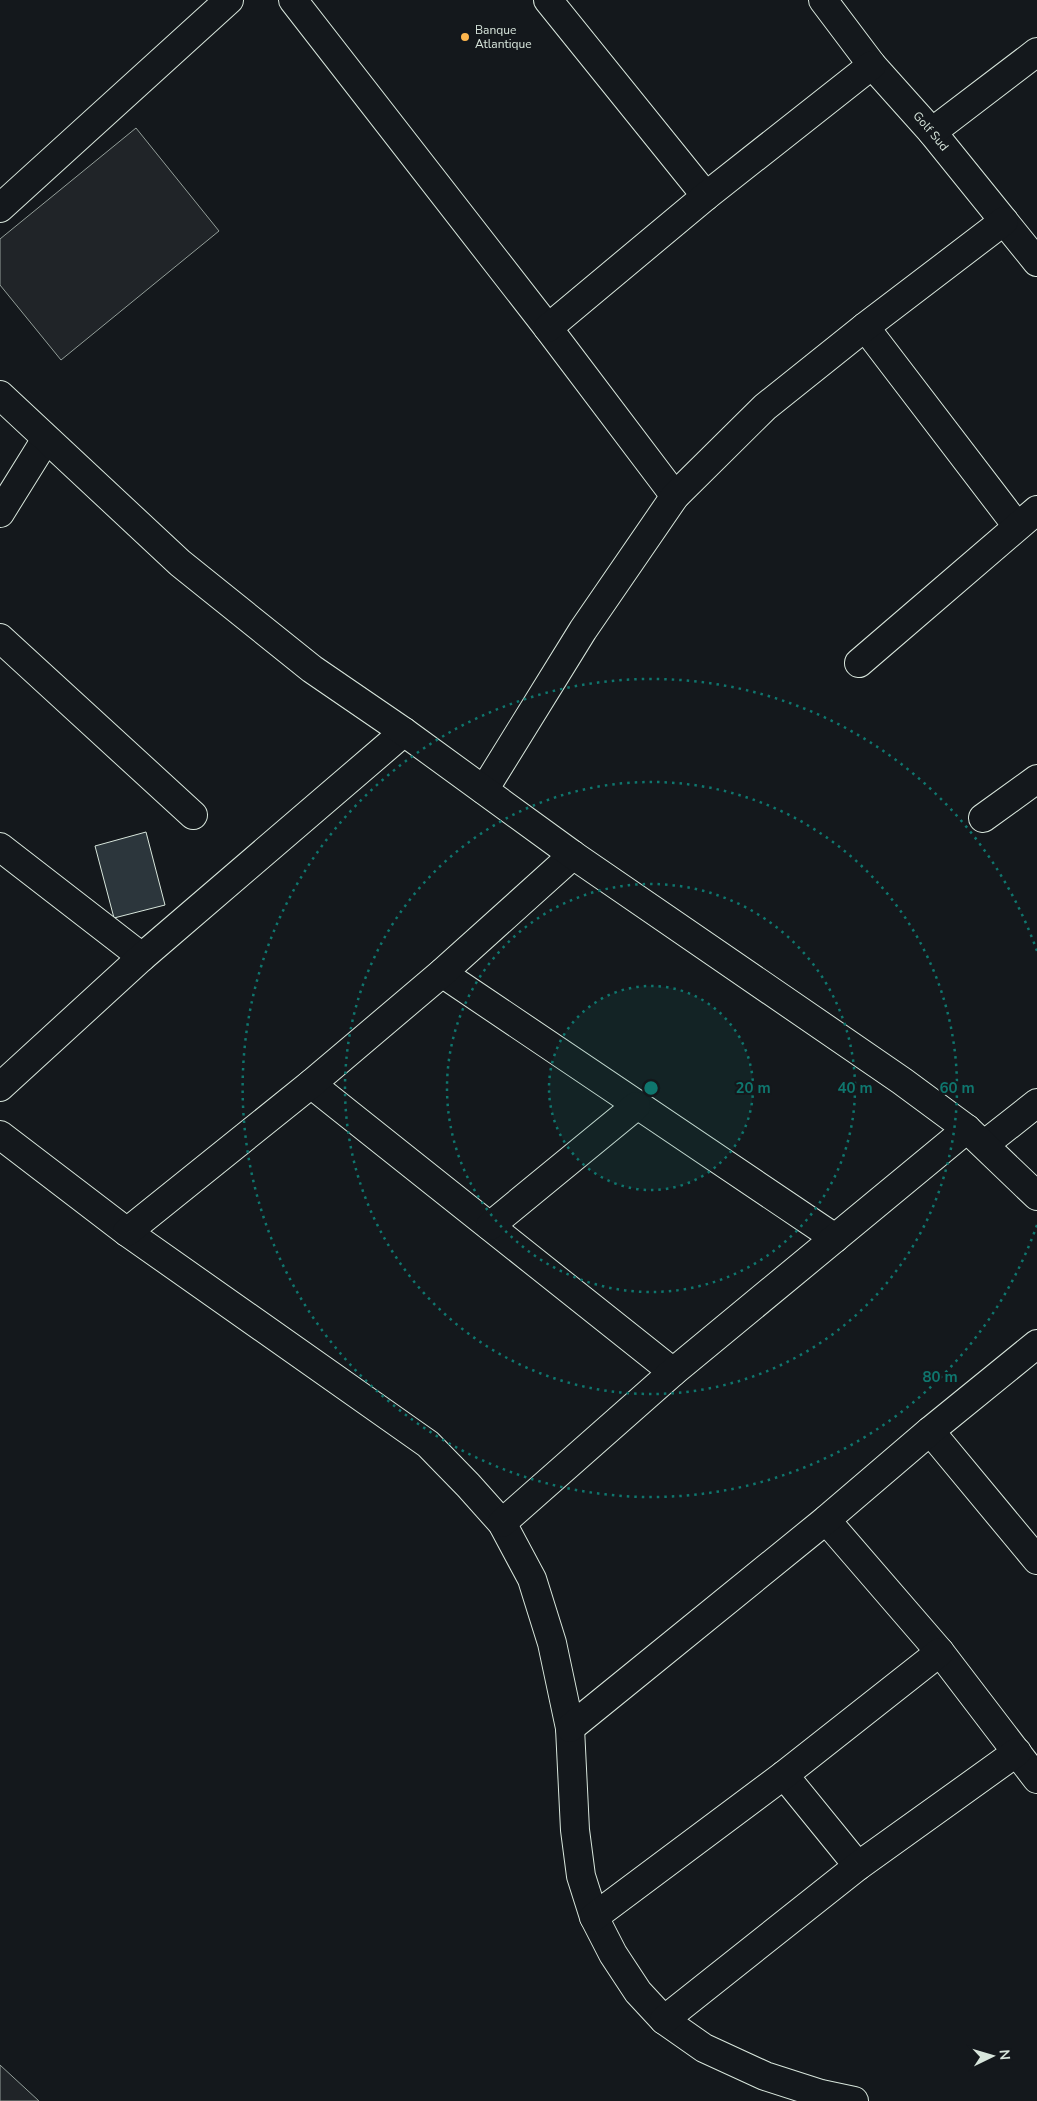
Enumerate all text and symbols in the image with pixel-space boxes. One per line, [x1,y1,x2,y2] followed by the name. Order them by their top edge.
[475,22,532,52] place label: Banque Atlantique
[459,31,471,43] marker: Banque Atlantique
[909,108,952,154] street label: Golf Sud
[735,1078,771,1098] text: 20 m
[837,1078,873,1098] text: 40 m
[939,1078,975,1098] text: 60 m
[642,1079,660,1097] centre of rings
[922,1367,958,1387] text: 80 m
[967,2031,1017,2081] north arrow
[995,2049,1014,2061] text: N

